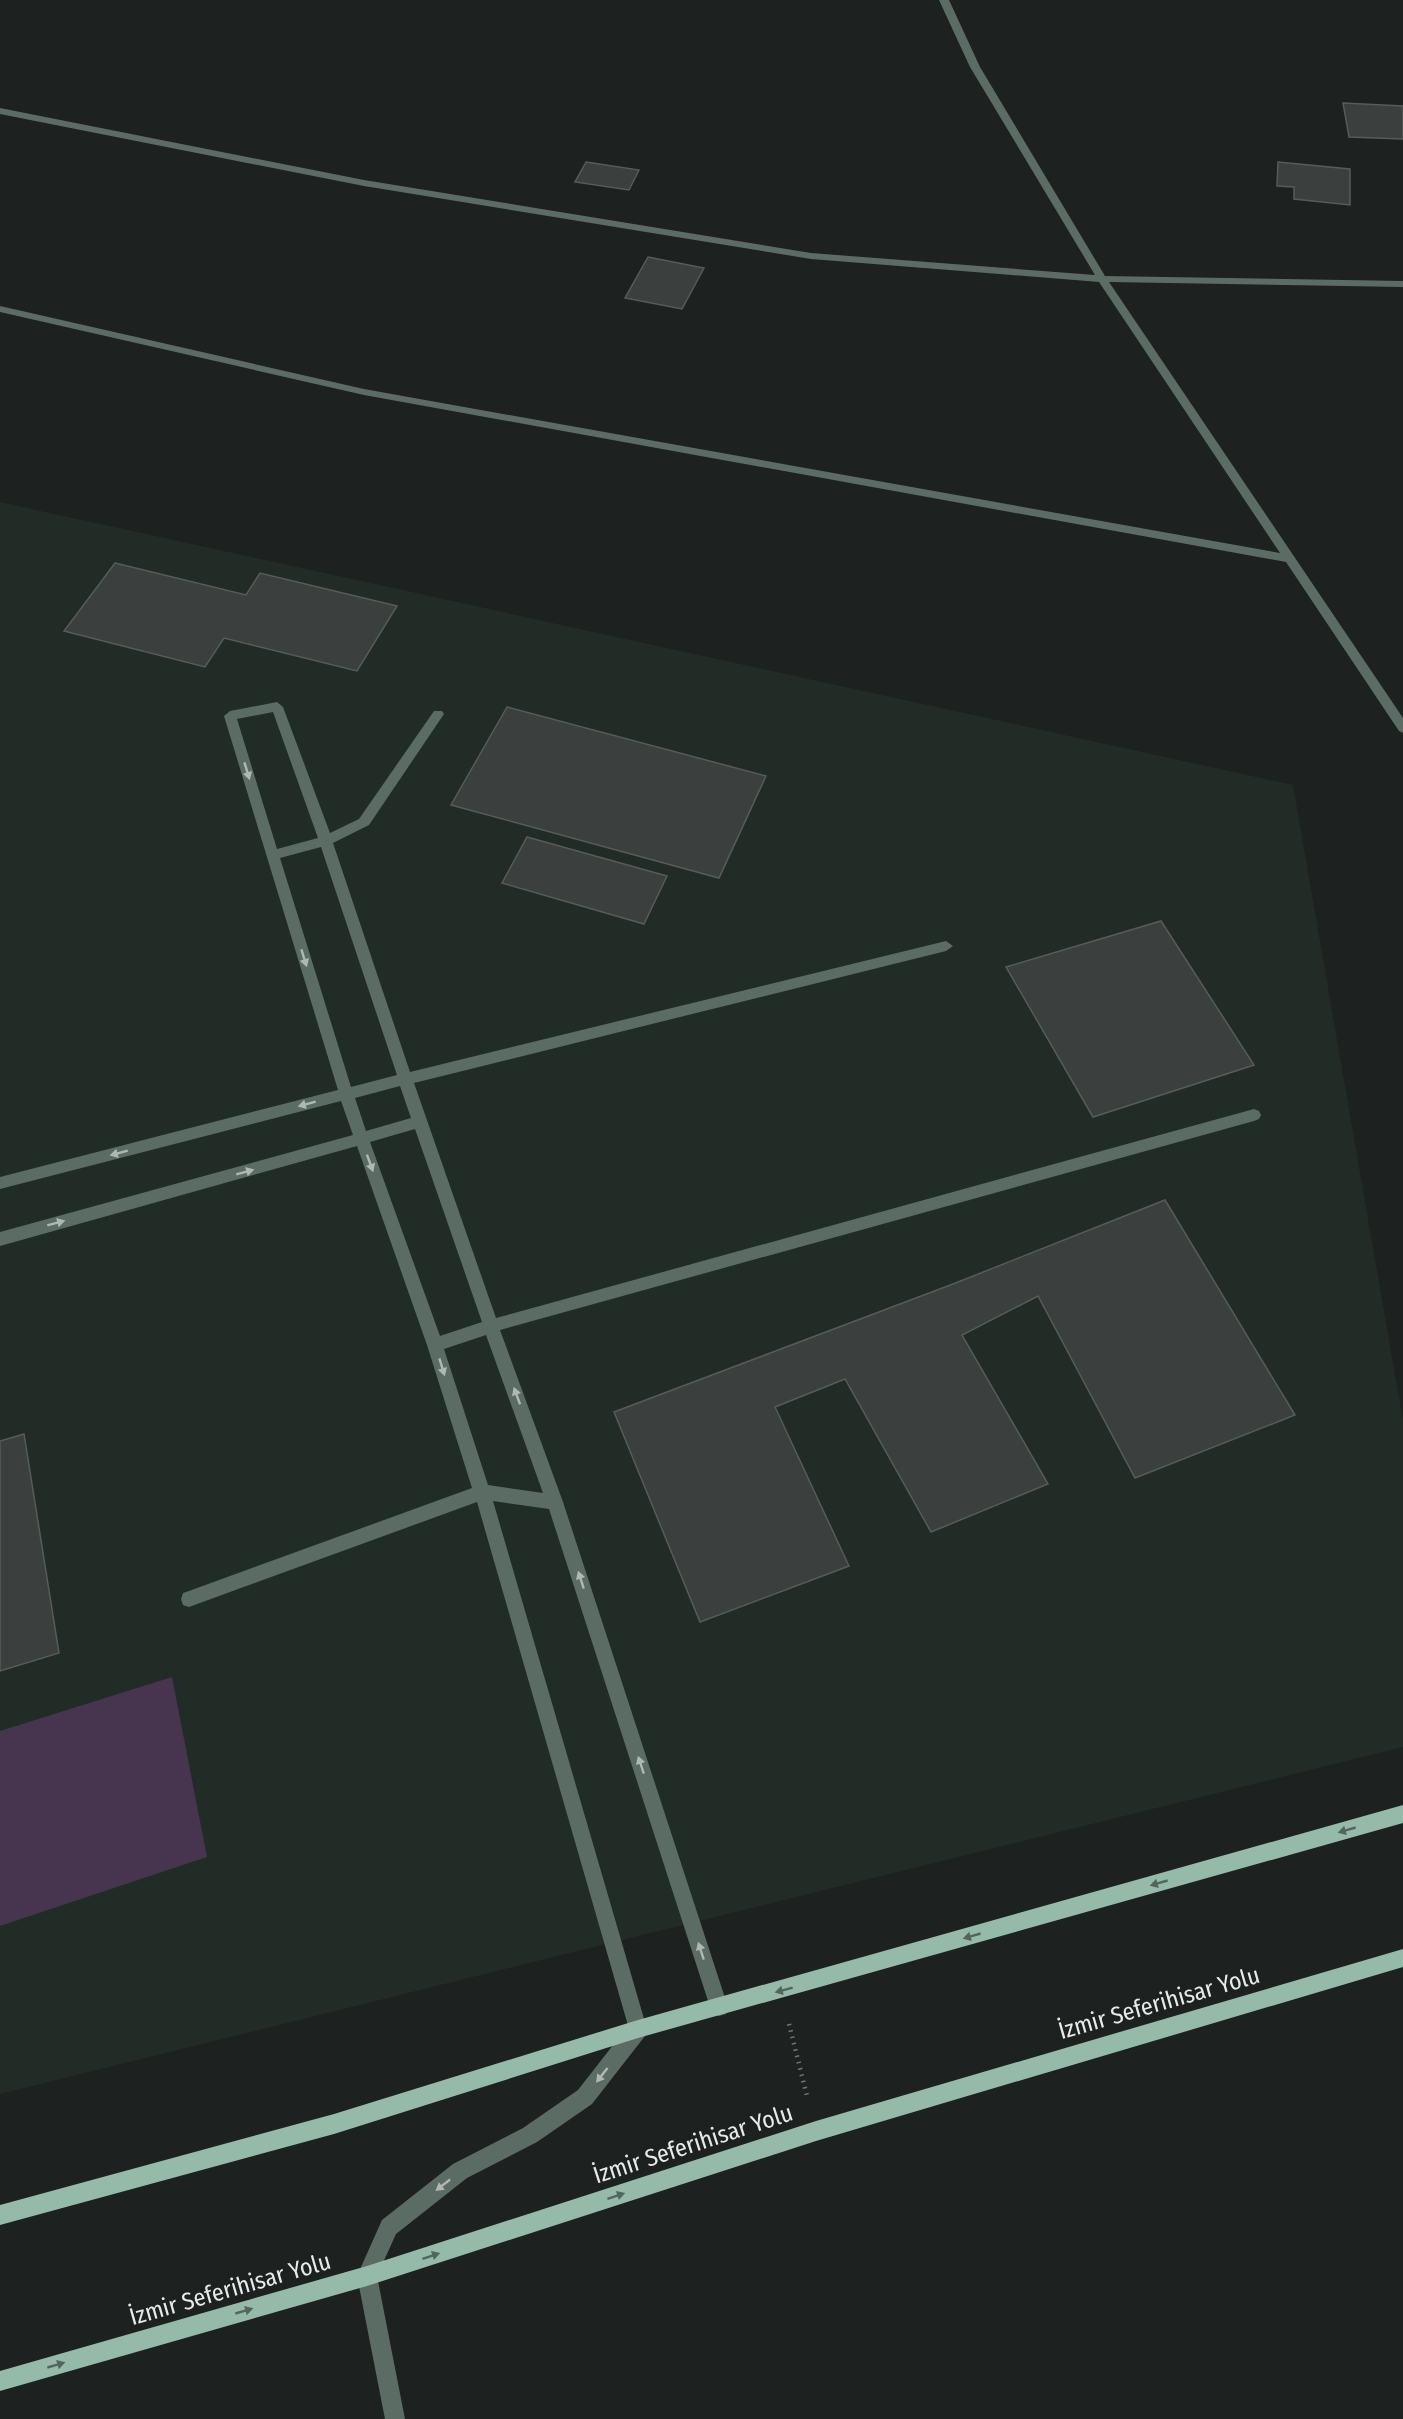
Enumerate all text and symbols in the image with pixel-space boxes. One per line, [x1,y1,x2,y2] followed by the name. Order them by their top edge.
[243,762,252,780] one-way arrow
[300,949,310,967] one-way arrow
[298,1099,317,1109] one-way arrow
[109,1148,128,1158] one-way arrow
[366,1155,376,1173] one-way arrow
[236,1167,254,1176] one-way arrow
[47,1218,66,1228] one-way arrow
[438,1358,448,1376] one-way arrow
[511,1387,521,1405] one-way arrow
[576,1571,585,1589] one-way arrow
[636,1756,645,1774] one-way arrow
[1338,1826,1356,1835] one-way arrow
[1150,1879,1168,1888] one-way arrow
[962,1932,981,1942] one-way arrow
[696,1942,706,1960] one-way arrow
[1055,1961,1263,2045] street label: İzmir Seferihisar Yolu
[775,1985,793,1995] one-way arrow
[596,2068,608,2083] one-way arrow
[590,2099,796,2189] street label: İzmir Seferihisar Yolu
[435,2179,451,2192] one-way arrow
[607,2191,625,2200] one-way arrow
[126,2247,334,2331] street label: İzmir Seferihisar Yolu
[422,2250,440,2260] one-way arrow
[235,2306,253,2315] one-way arrow
[47,2360,65,2369] one-way arrow

